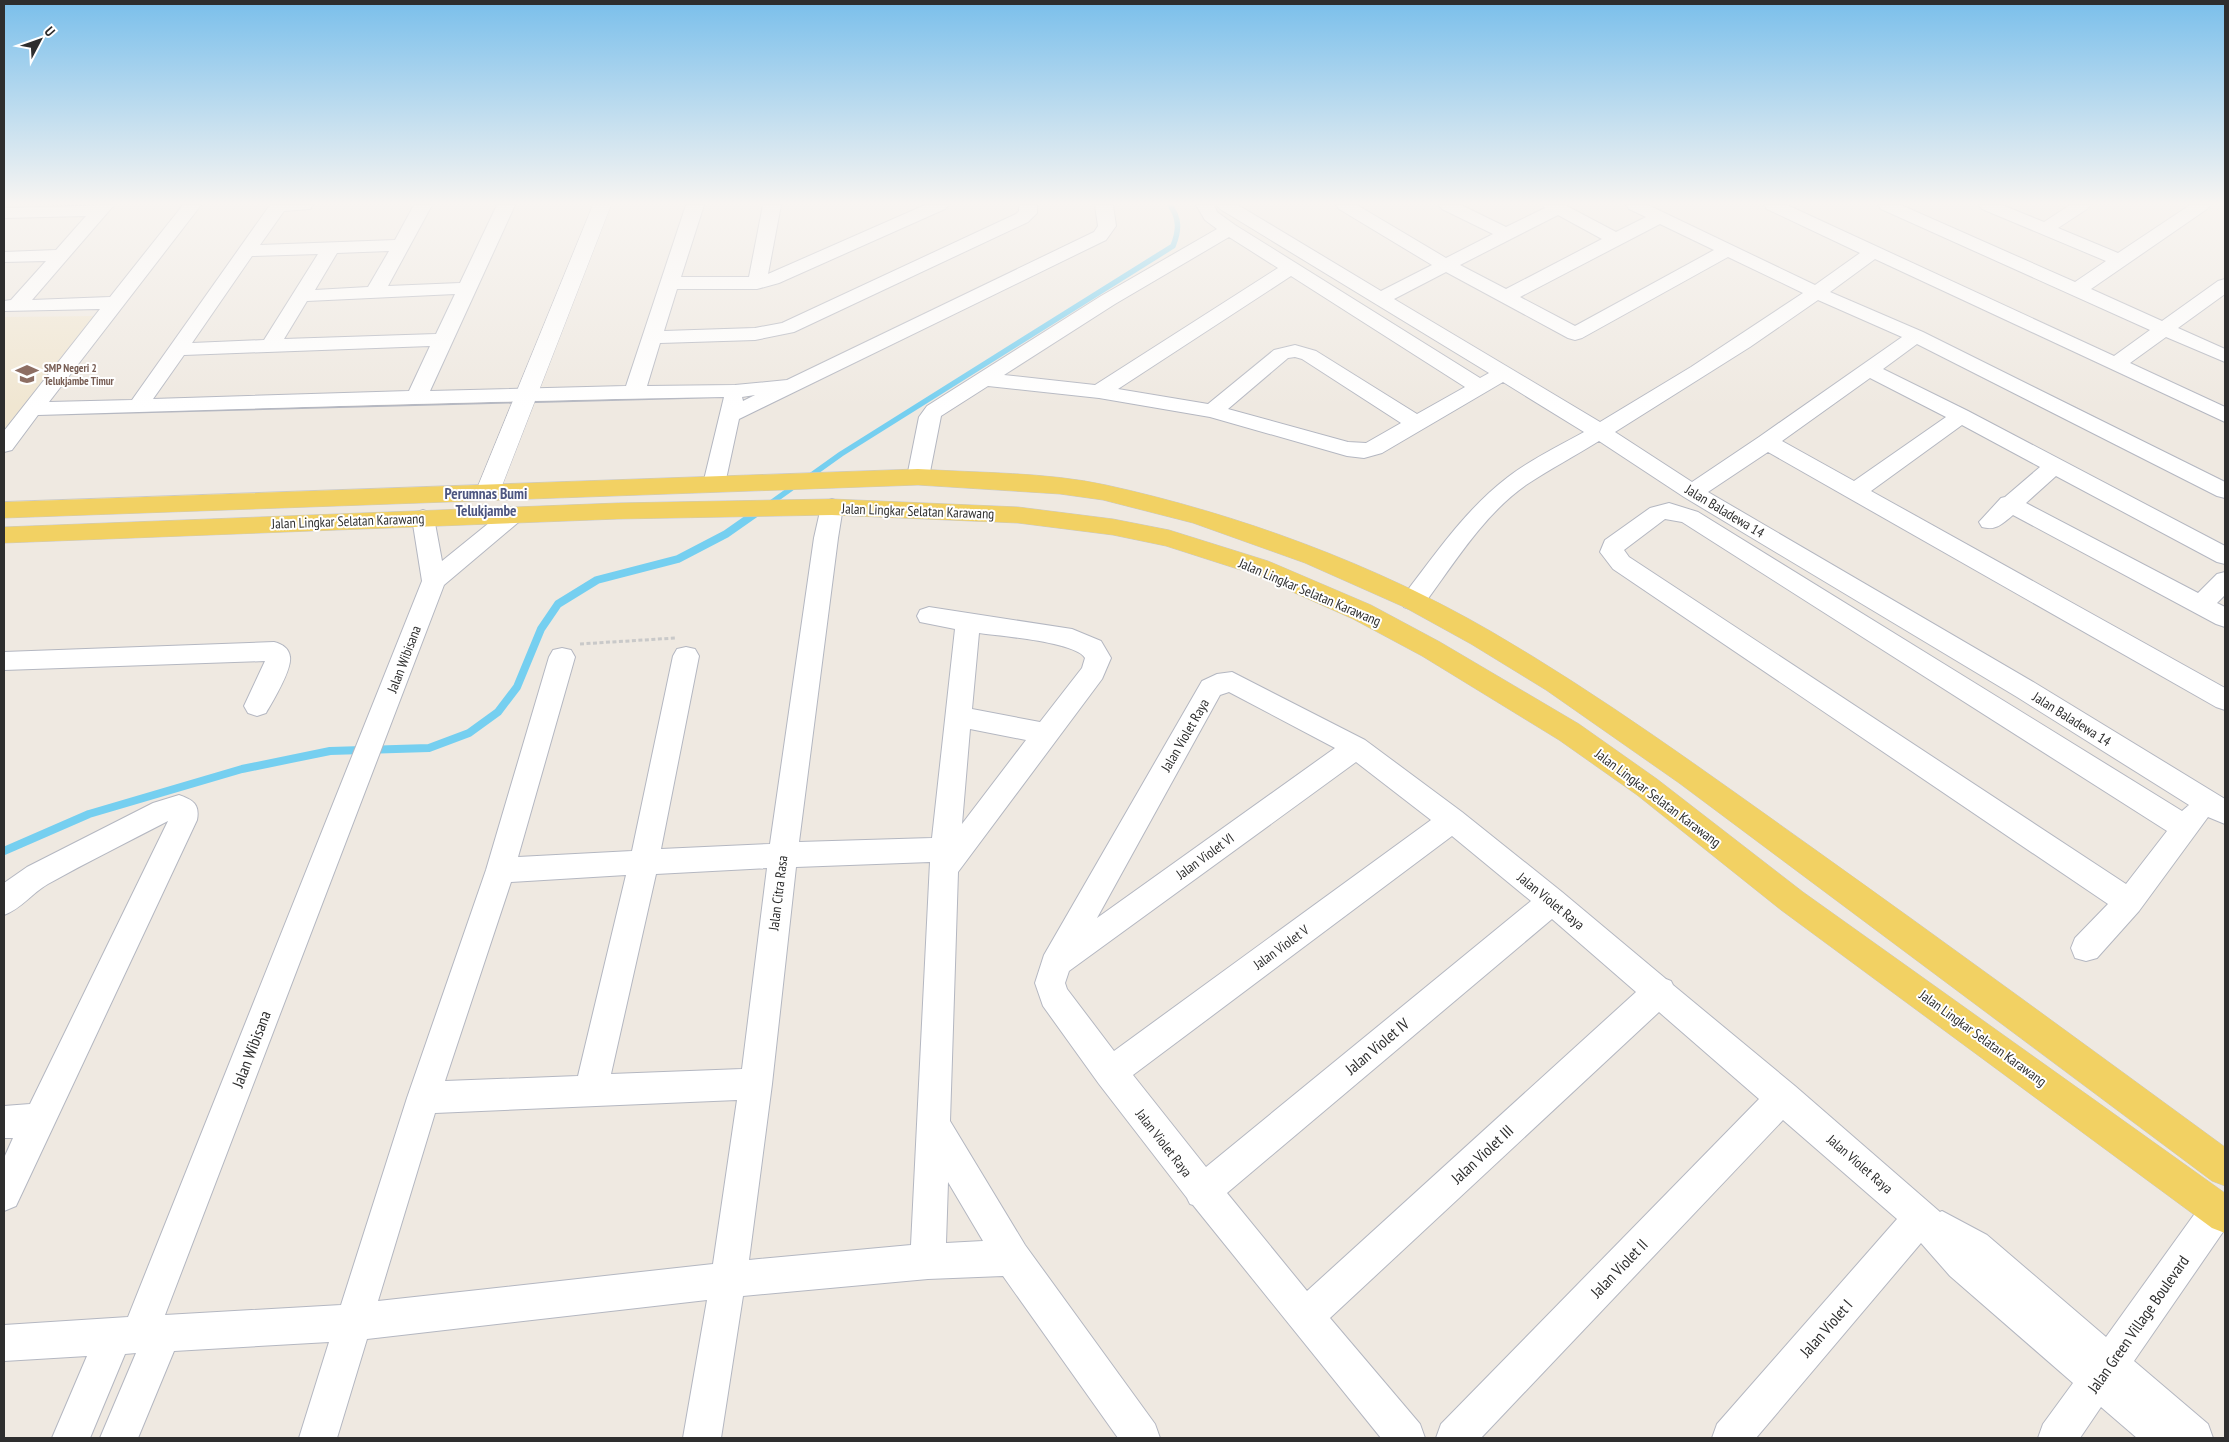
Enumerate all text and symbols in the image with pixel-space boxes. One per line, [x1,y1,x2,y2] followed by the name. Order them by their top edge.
[15,15,65,65] north arrow
[41,23,59,40] text: U
[14,361,40,387] school or university icon: SMP Negeri 2 Telukjambe Timur
[44,361,115,388] place label: SMP Negeri 2 Telukjambe Timur
[1681,480,1768,542] street label: Jalan Baladewa 14
[445,484,527,520] district label: Perumnas Bumi Telukjambe
[840,499,995,523] street label: Jalan Lingkar Selatan Karawang
[270,509,425,533] street label: Jalan Lingkar Selatan Karawang
[1235,553,1384,630] street label: Jalan Lingkar Selatan Karawang
[383,623,425,696] street label: Jalan Wibisana
[2029,687,2115,751] street label: Jalan Baladewa 14
[1156,695,1213,776] street label: Jalan Violet Raya
[1591,744,1724,851] street label: Jalan Lingkar Selatan Karawang
[1172,829,1238,884] street label: Jalan Violet VI
[764,855,792,932] street label: Jalan Citra Rasa
[1513,868,1588,934] street label: Jalan Violet Raya
[1249,921,1313,974] street label: Jalan Violet V
[1915,985,2050,1090] street label: Jalan Lingkar Selatan Karawang
[227,1008,275,1091] street label: Jalan Wibisana
[1340,1013,1414,1079] street label: Jalan Violet IV
[1131,1105,1196,1181] street label: Jalan Violet Raya
[1446,1120,1517,1188] street label: Jalan Violet III
[1823,1130,1897,1197] street label: Jalan Violet Raya
[1585,1235,1652,1302] street label: Jalan Violet II
[2082,1251,2193,1397] street label: Jalan Green Village Boulevard
[1795,1295,1857,1362] street label: Jalan Violet I

